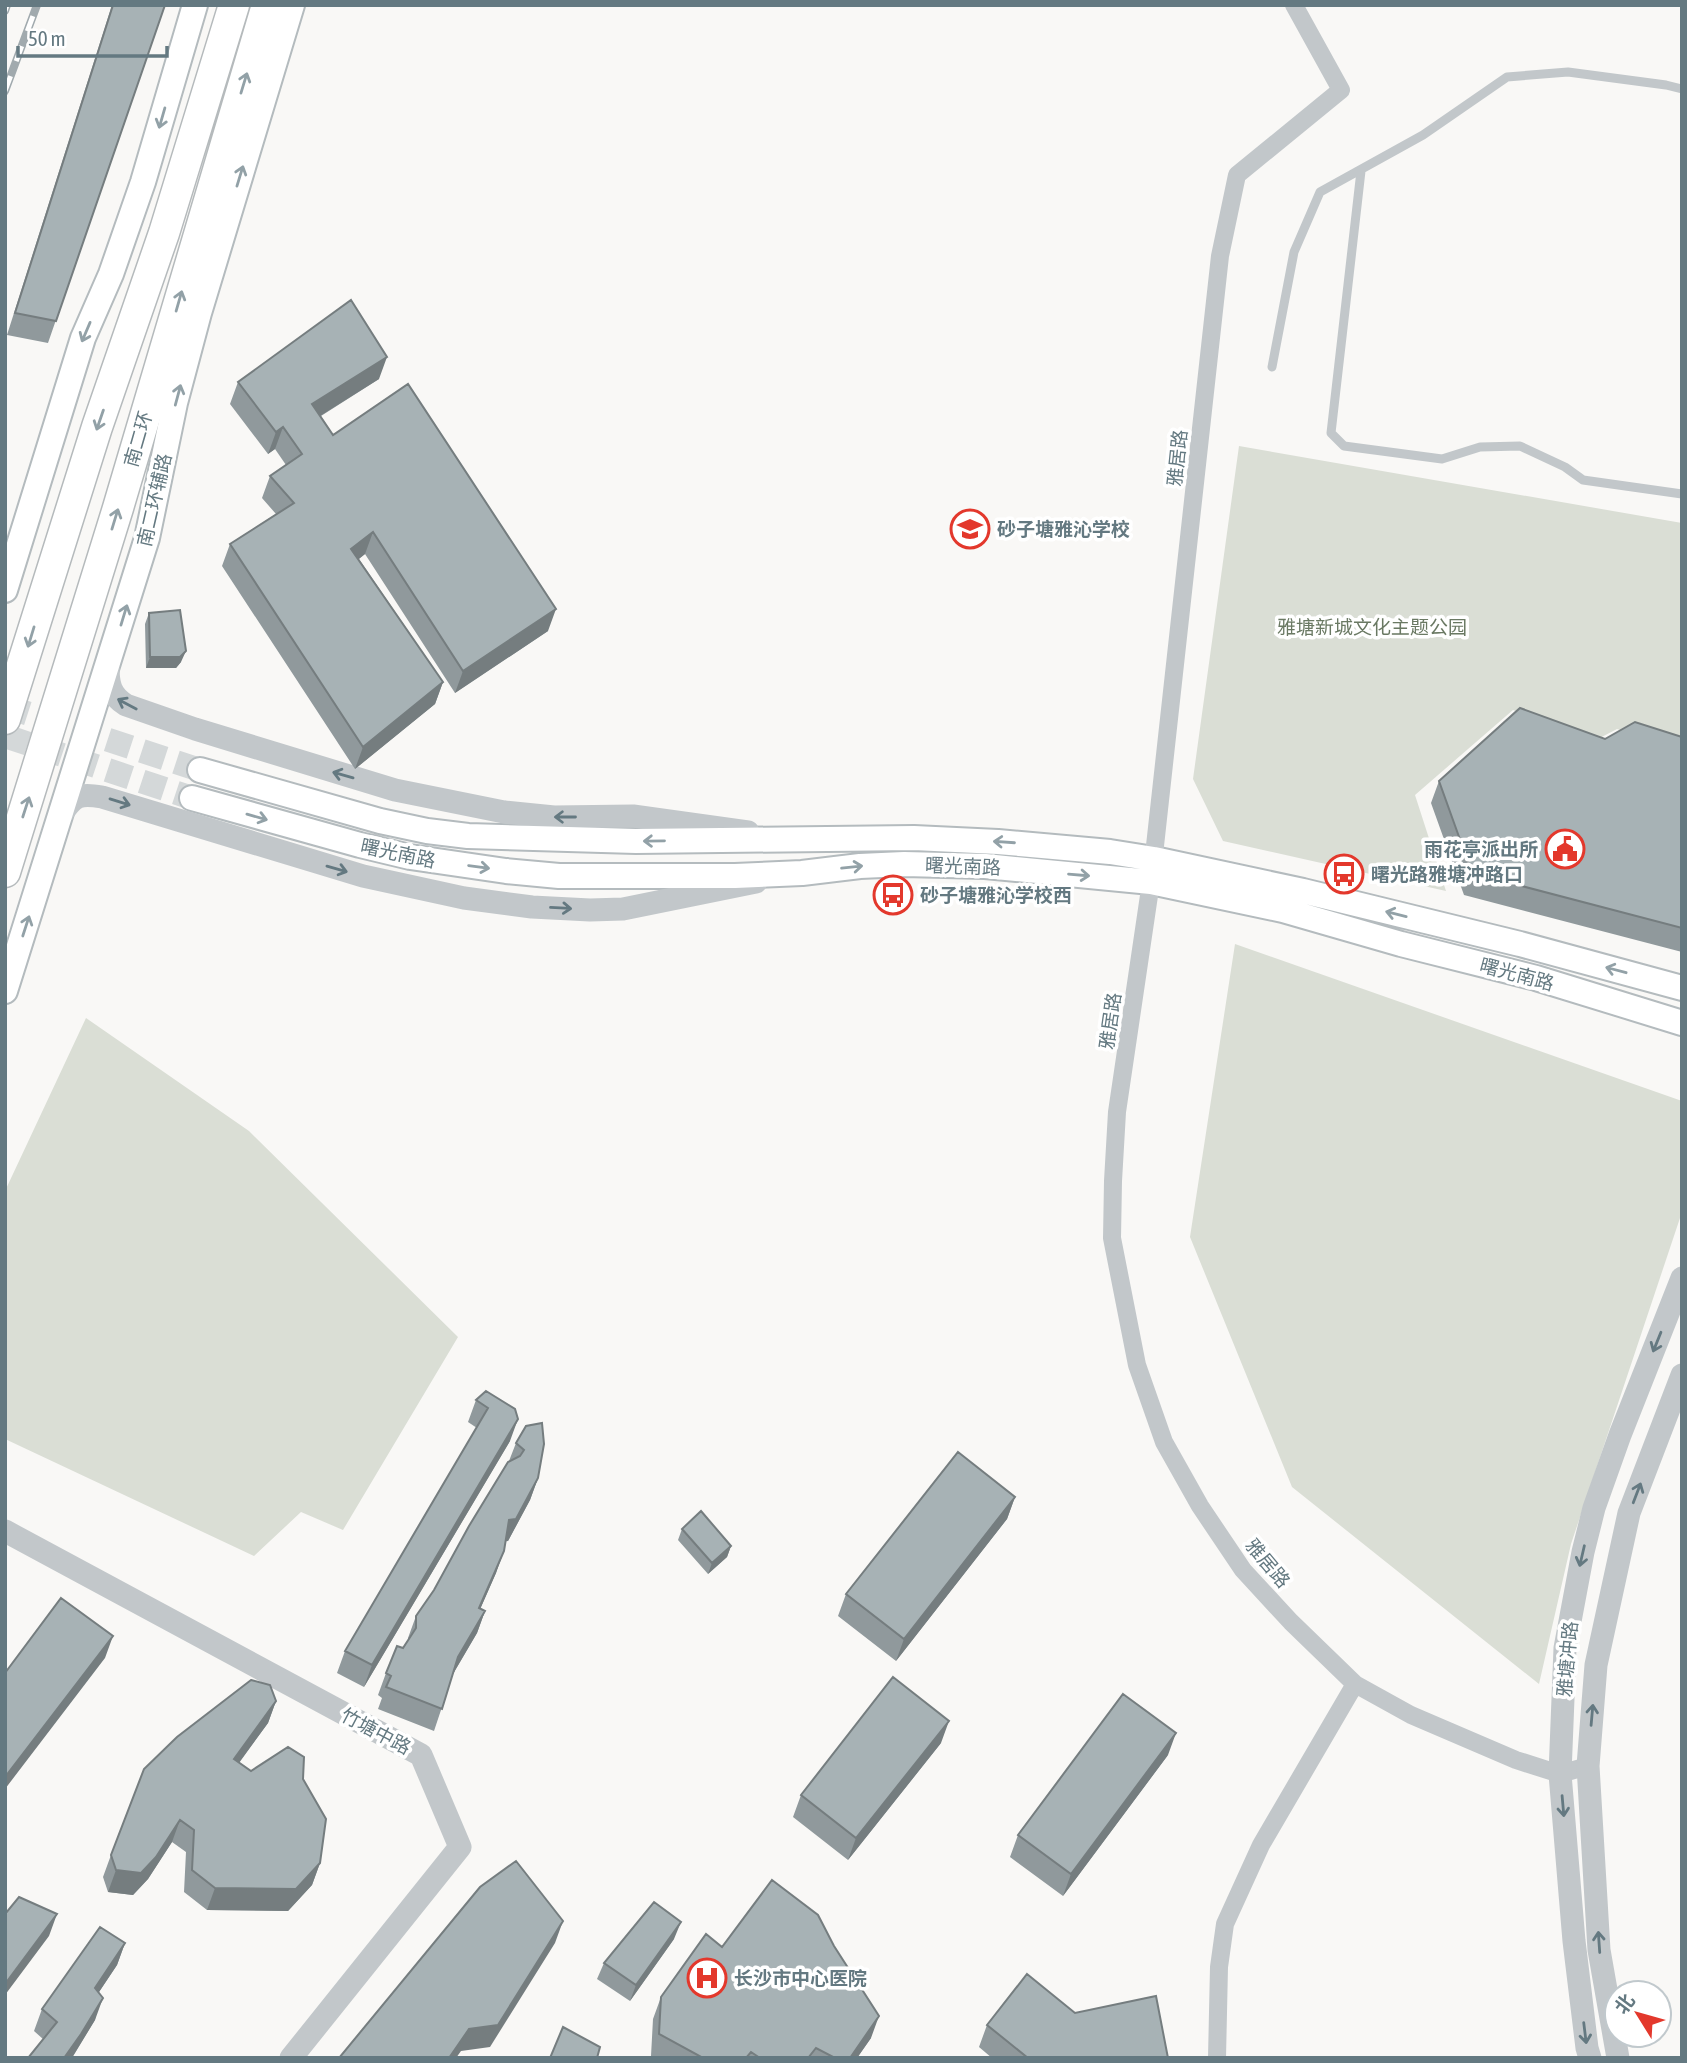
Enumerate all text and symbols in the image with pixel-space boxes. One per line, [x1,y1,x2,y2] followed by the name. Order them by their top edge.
[18,14,166,58] scale bar
[28,26,66,50] text: 50 m
[238,72,251,94] one-way arrow
[155,106,168,128] one-way arrow
[235,165,248,187] one-way arrow
[173,290,186,312] one-way arrow
[79,320,92,342] one-way arrow
[172,384,185,406] one-way arrow
[93,408,105,430] one-way arrow
[120,409,156,469] street label: 南二环
[1163,428,1191,488] street label: 雅居路
[133,451,175,549] street label: 南二环辅路
[109,508,122,530] one-way arrow
[949,508,991,550] school or university icon: 砂子塘雅沁学校
[997,518,1130,540] place label: 砂子塘雅沁学校
[118,605,131,627] one-way arrow
[1277,616,1467,638] park label: 雅塘新城文化主题公园
[24,625,37,647] one-way arrow
[117,696,137,710] one-way arrow
[332,767,354,780] one-way arrow
[21,796,33,818] one-way arrow
[108,797,130,810] one-way arrow
[554,810,577,824] one-way arrow
[246,811,268,824] one-way arrow
[1544,828,1586,870] public building icon: 雨花亭派出所
[359,834,437,872] street label: 曙光南路
[643,834,666,848] one-way arrow
[992,836,1015,849] one-way arrow
[1424,838,1538,860] place label: 雨花亭派出所
[1323,853,1365,895] bus stop icon: 曙光路雅塘冲路口
[925,854,1001,878] street label: 曙光南路
[841,860,863,873] one-way arrow
[467,861,490,874] one-way arrow
[326,863,348,876] one-way arrow
[1371,863,1523,885] place label: 曙光路雅塘冲路口
[1068,869,1090,882] one-way arrow
[872,874,914,916] bus stop icon: 砂子塘雅沁学校西
[920,884,1072,906] place label: 砂子塘雅沁学校西
[549,902,571,915] one-way arrow
[1385,906,1407,919] one-way arrow
[21,915,33,937] one-way arrow
[1477,954,1557,994] street label: 曙光南路
[1605,963,1628,976] one-way arrow
[1095,991,1125,1051] street label: 雅居路
[1649,1330,1662,1352] one-way arrow
[1631,1482,1644,1504] one-way arrow
[1241,1534,1295,1592] street label: 雅居路
[1575,1544,1588,1567] one-way arrow
[1553,1620,1581,1698] street label: 雅塘冲路
[337,1703,415,1759] street label: 竹塘中路
[1586,1704,1599,1727] one-way arrow
[1557,1795,1570,1817] one-way arrow
[1592,1931,1605,1954] one-way arrow
[686,1957,728,1999] hospital icon: 长沙市中心医院
[734,1967,867,1989] place label: 长沙市中心医院
[1603,1979,1673,2049] north arrow
[1610,1990,1639,2018] text: 北
[1579,2021,1592,2044] one-way arrow

